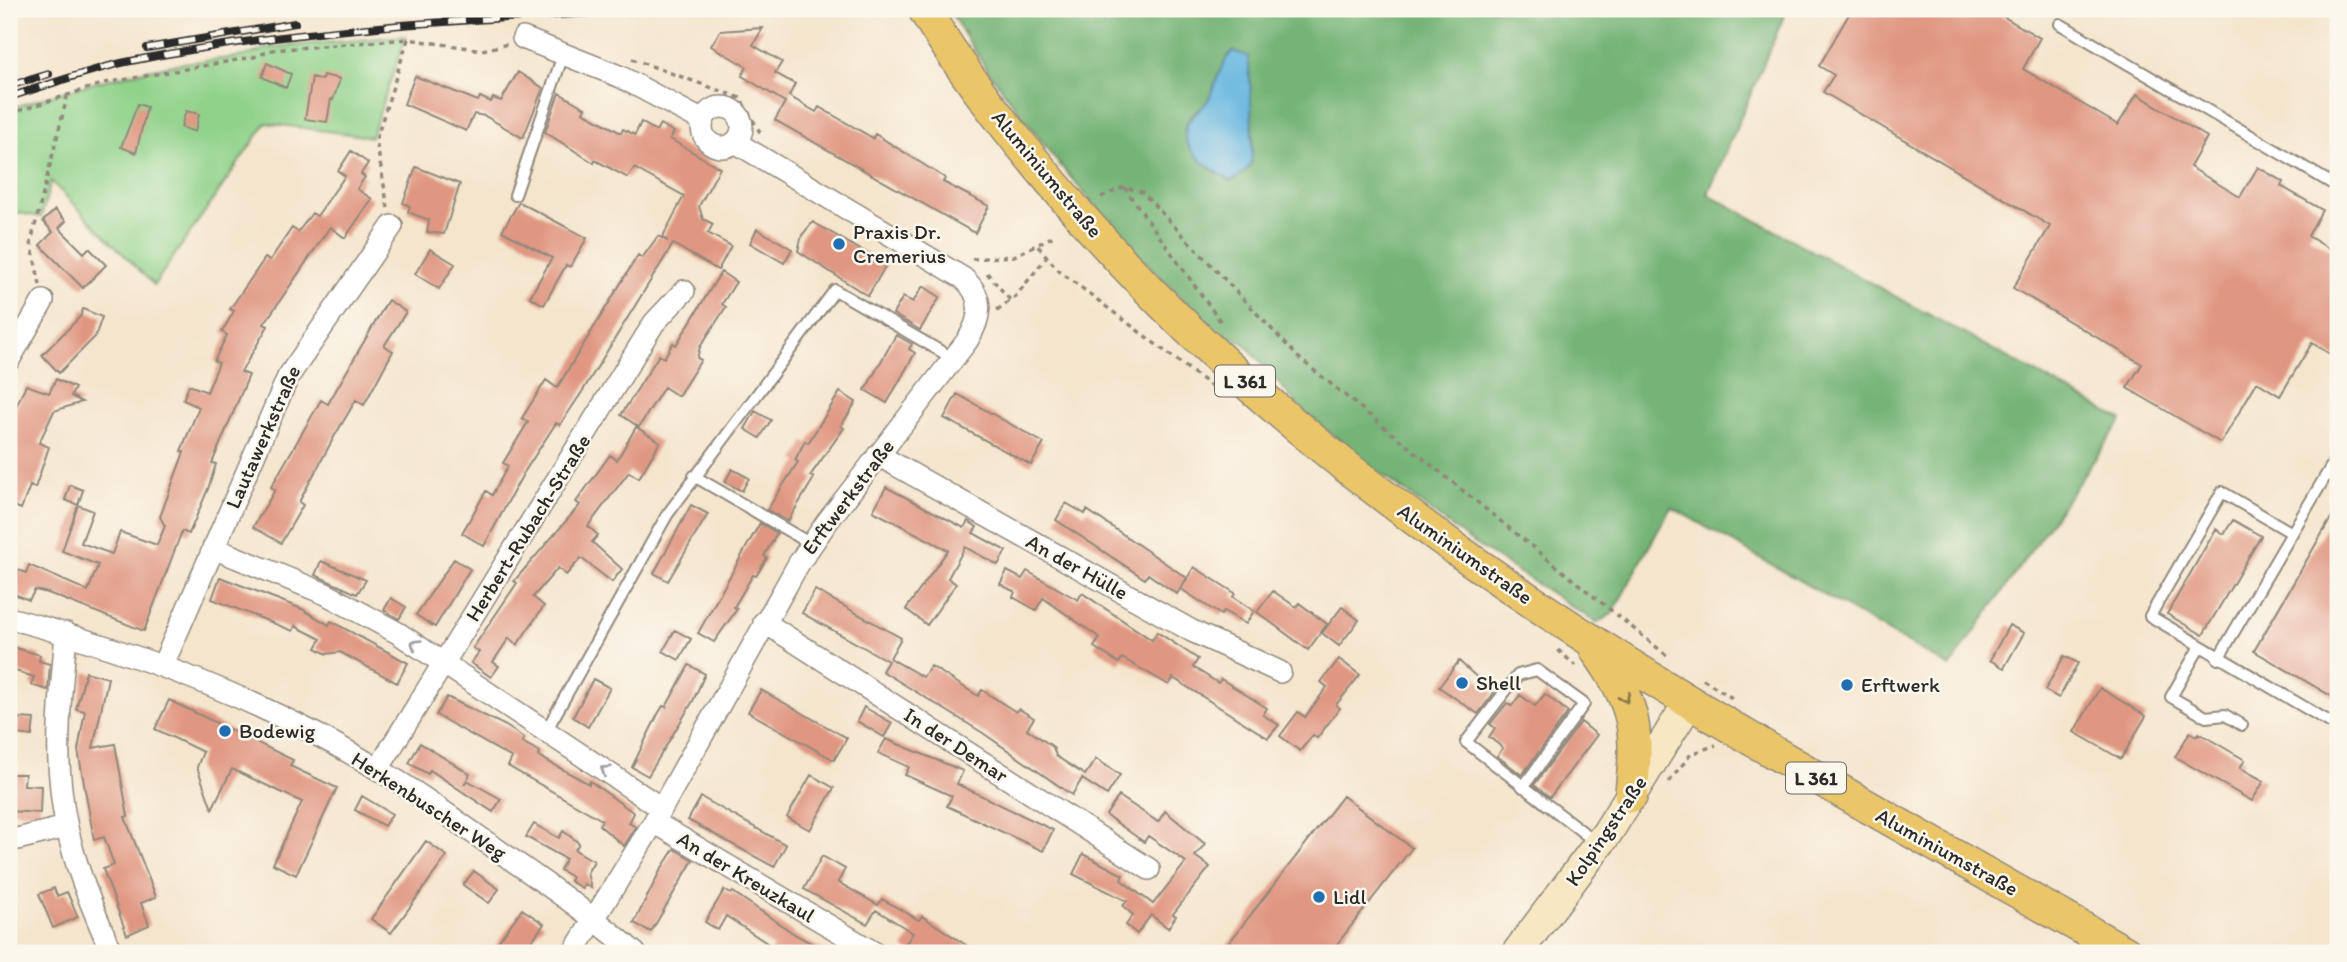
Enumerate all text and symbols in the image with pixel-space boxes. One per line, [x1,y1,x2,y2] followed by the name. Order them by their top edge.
[987,105,1108,243] street label: Aluminiumstraße
[853,219,946,268] place label: Praxis Dr. Cremerius
[831,236,847,252] marker: Praxis Dr. Cremerius
[220,361,305,512] street label: Lautawerkstraße
[1215,366,1275,396] road number: L 361
[460,430,595,626] street label: Herbert-Rubach-Straße
[796,434,899,559] street label: Erftwerkstraße
[1393,498,1537,609] street label: Aluminiumstraße
[1022,528,1132,605] street label: An der Hülle
[410,639,423,652] one-way arrow
[1476,670,1521,695] place label: Shell
[1861,672,1940,697] place label: Erftwerk
[1454,675,1470,691] marker: Shell
[1839,677,1855,693] marker: Erftwerk
[1617,691,1631,703] one-way arrow
[900,702,1013,788] street label: In der Demar
[239,718,316,743] place label: Bodewig
[217,723,233,739] marker: Bodewig
[347,746,512,865] street label: Herkenbuscher Weg
[1786,762,1846,793] road number: L 361
[599,765,612,778] one-way arrow
[1559,771,1652,891] street label: Kolpingstraße
[1872,802,2023,901] street label: Aluminiumstraße
[673,826,820,928] street label: An der Kreuzkaul
[1333,884,1367,909] place label: Lidl
[1311,889,1327,905] marker: Lidl

